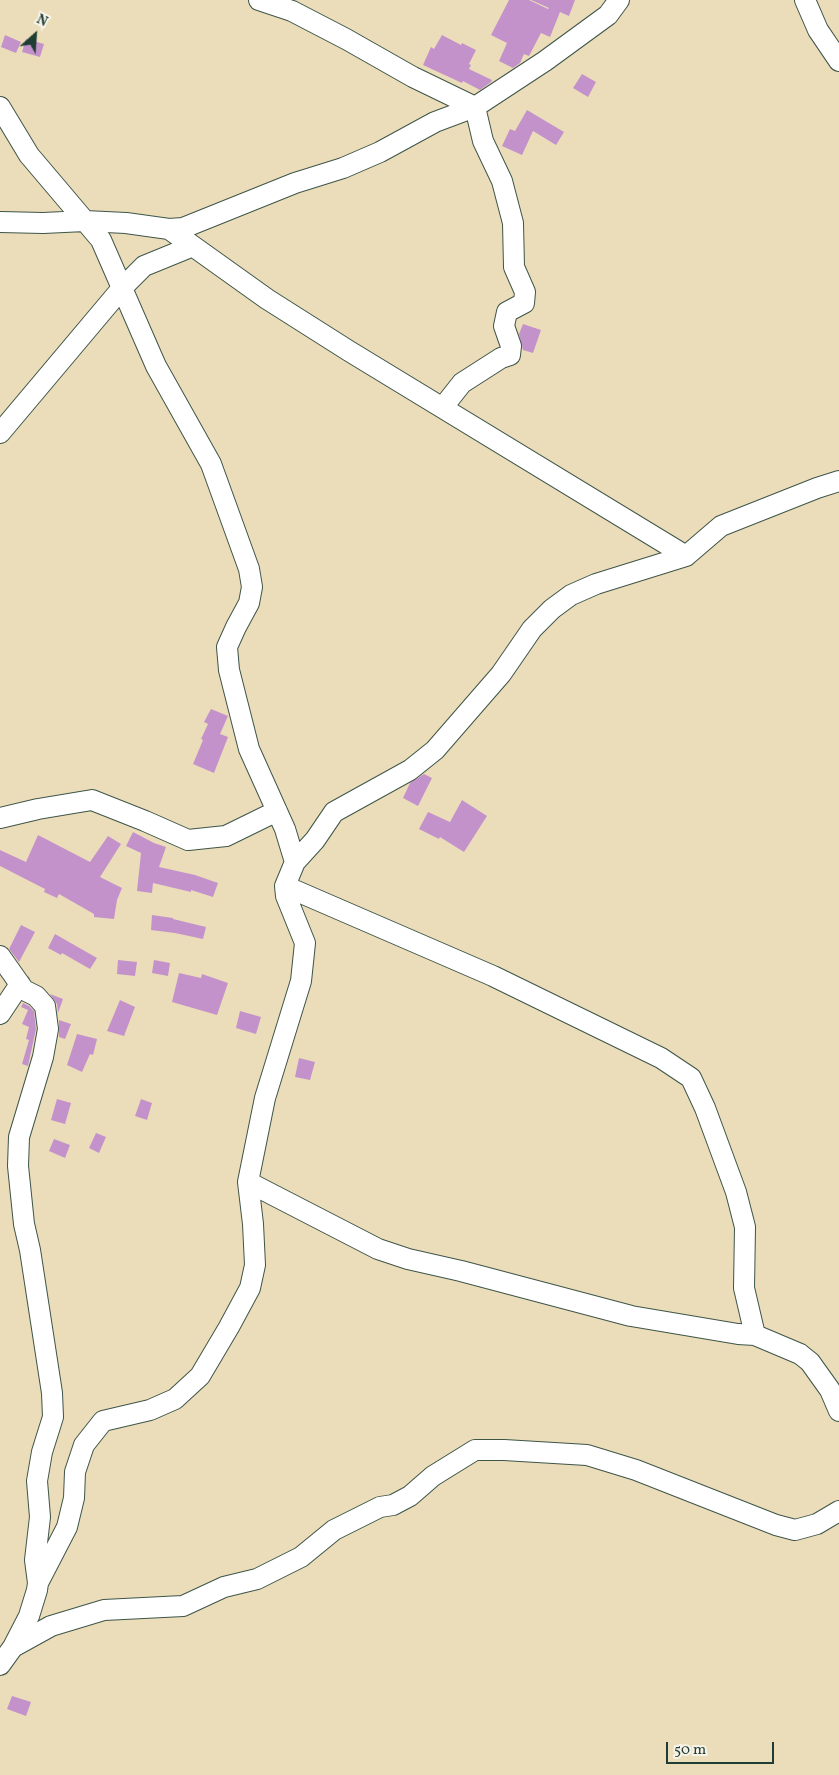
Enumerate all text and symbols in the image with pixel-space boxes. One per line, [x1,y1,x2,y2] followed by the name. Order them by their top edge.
[10,10,60,60] north arrow
[33,10,51,32] text: N
[669,1732,776,1764] scale bar
[674,1740,706,1761] text: 50 m

